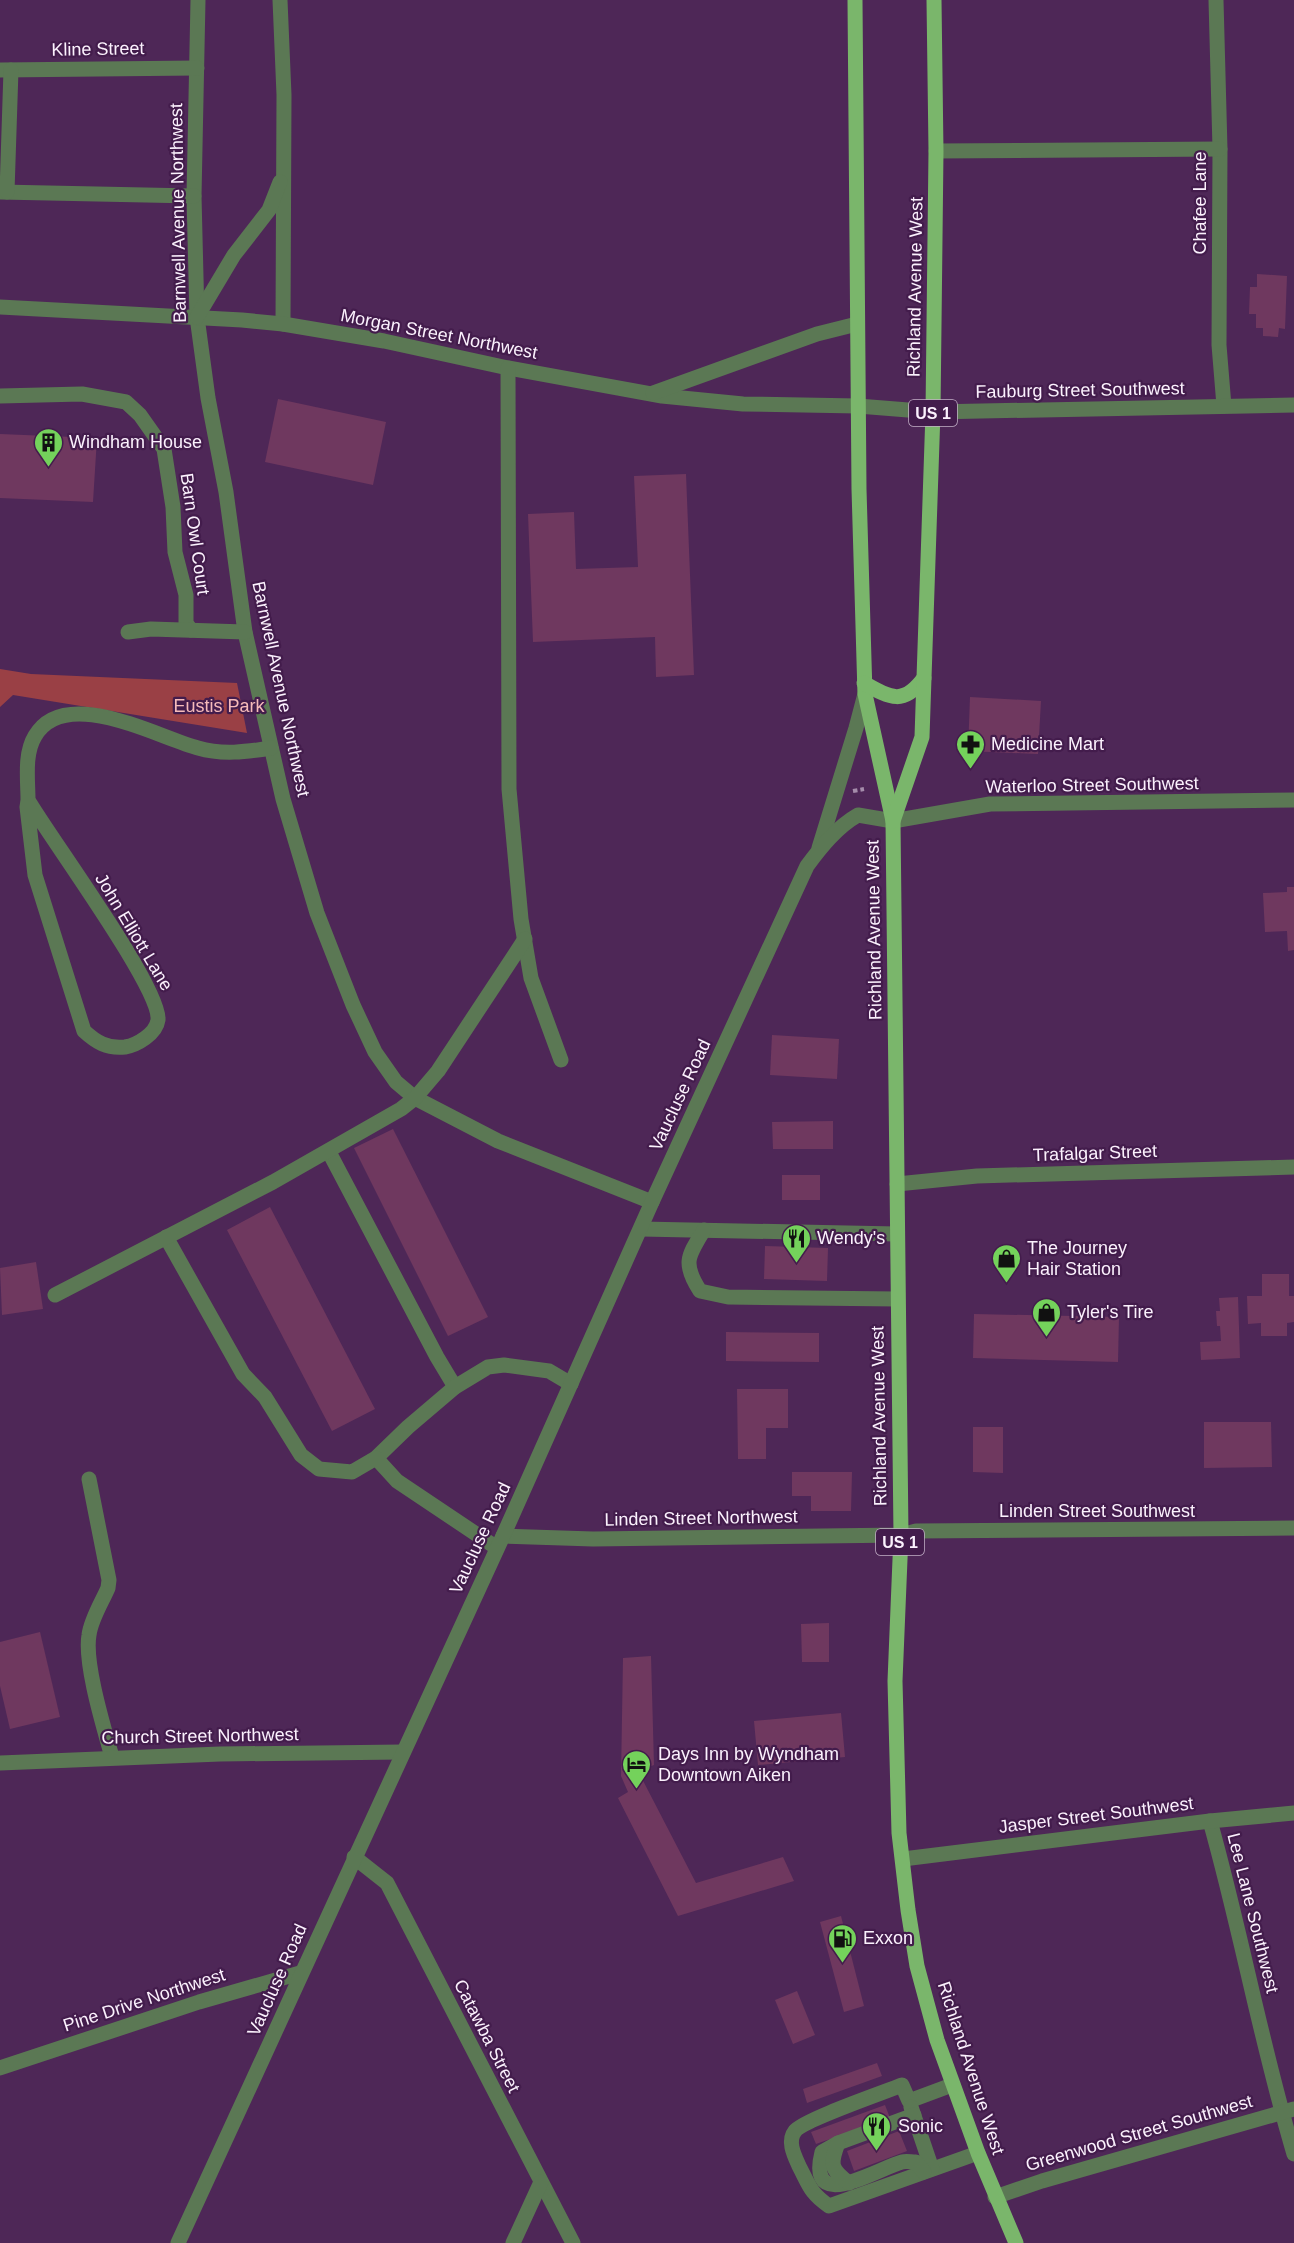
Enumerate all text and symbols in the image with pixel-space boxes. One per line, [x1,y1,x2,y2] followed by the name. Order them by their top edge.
[51,38,145,60] street label: Kline Street
[166,103,190,323] street label: Barnwell Avenue Northwest
[1190,151,1210,255] street label: Chafee Lane
[903,197,927,377] street label: Richland Avenue West
[339,305,539,363] street label: Morgan Street Northwest
[975,378,1185,402] street label: Fauburg Street Southwest
[909,400,957,426] road number: US 1
[32,426,64,468] building icon: Windham House
[69,432,202,452] place label: Windham House
[177,472,213,596] street label: Barn Owl Court
[248,579,314,799] street label: Barnwell Avenue Northwest
[173,696,266,716] park label: Eustis Park
[954,728,986,770] pharmacy icon: Medicine Mart
[991,734,1104,754] place label: Medicine Mart
[985,773,1199,797] street label: Waterloo Street Southwest
[862,840,886,1020] street label: Richland Avenue West
[91,870,177,994] street label: John Elliott Lane
[645,1036,715,1154] street label: Vaucluse Road
[1032,1141,1158,1165] street label: Trafalgar Street
[780,1222,812,1264] restaurant icon: Wendy's
[817,1228,885,1248] place label: Wendy's
[1027,1238,1127,1279] place label: The Journey Hair Station
[990,1242,1022,1284] shop icon: The Journey Hair Station
[1030,1296,1062,1338] shop icon: Tyler's Tire
[1067,1302,1153,1322] place label: Tyler's Tire
[867,1326,891,1506] street label: Richland Avenue West
[445,1479,515,1597] street label: Vaucluse Road
[999,1501,1195,1521] street label: Linden Street Southwest
[604,1506,798,1530] street label: Linden Street Northwest
[876,1529,924,1555] road number: US 1
[101,1724,299,1748] street label: Church Street Northwest
[658,1744,839,1785] place label: Days Inn by Wyndham Downtown Aiken
[621,1748,653,1790] hotel icon: Days Inn by Wyndham Downtown Aiken
[997,1793,1195,1837] street label: Jasper Street Southwest
[1223,1831,1283,1995] street label: Lee Lane Southwest
[243,1921,311,2039] street label: Vaucluse Road
[826,1922,858,1964] fuel station icon: Exxon
[863,1928,913,1948] place label: Exxon
[61,1964,227,2036] street label: Pine Drive Northwest
[450,1976,524,2096] street label: Catawba Street
[934,1979,1008,2157] street label: Richland Avenue West
[1023,2091,1255,2175] street label: Greenwood Street Southwest
[861,2110,893,2152] restaurant icon: Sonic
[898,2116,943,2136] place label: Sonic

